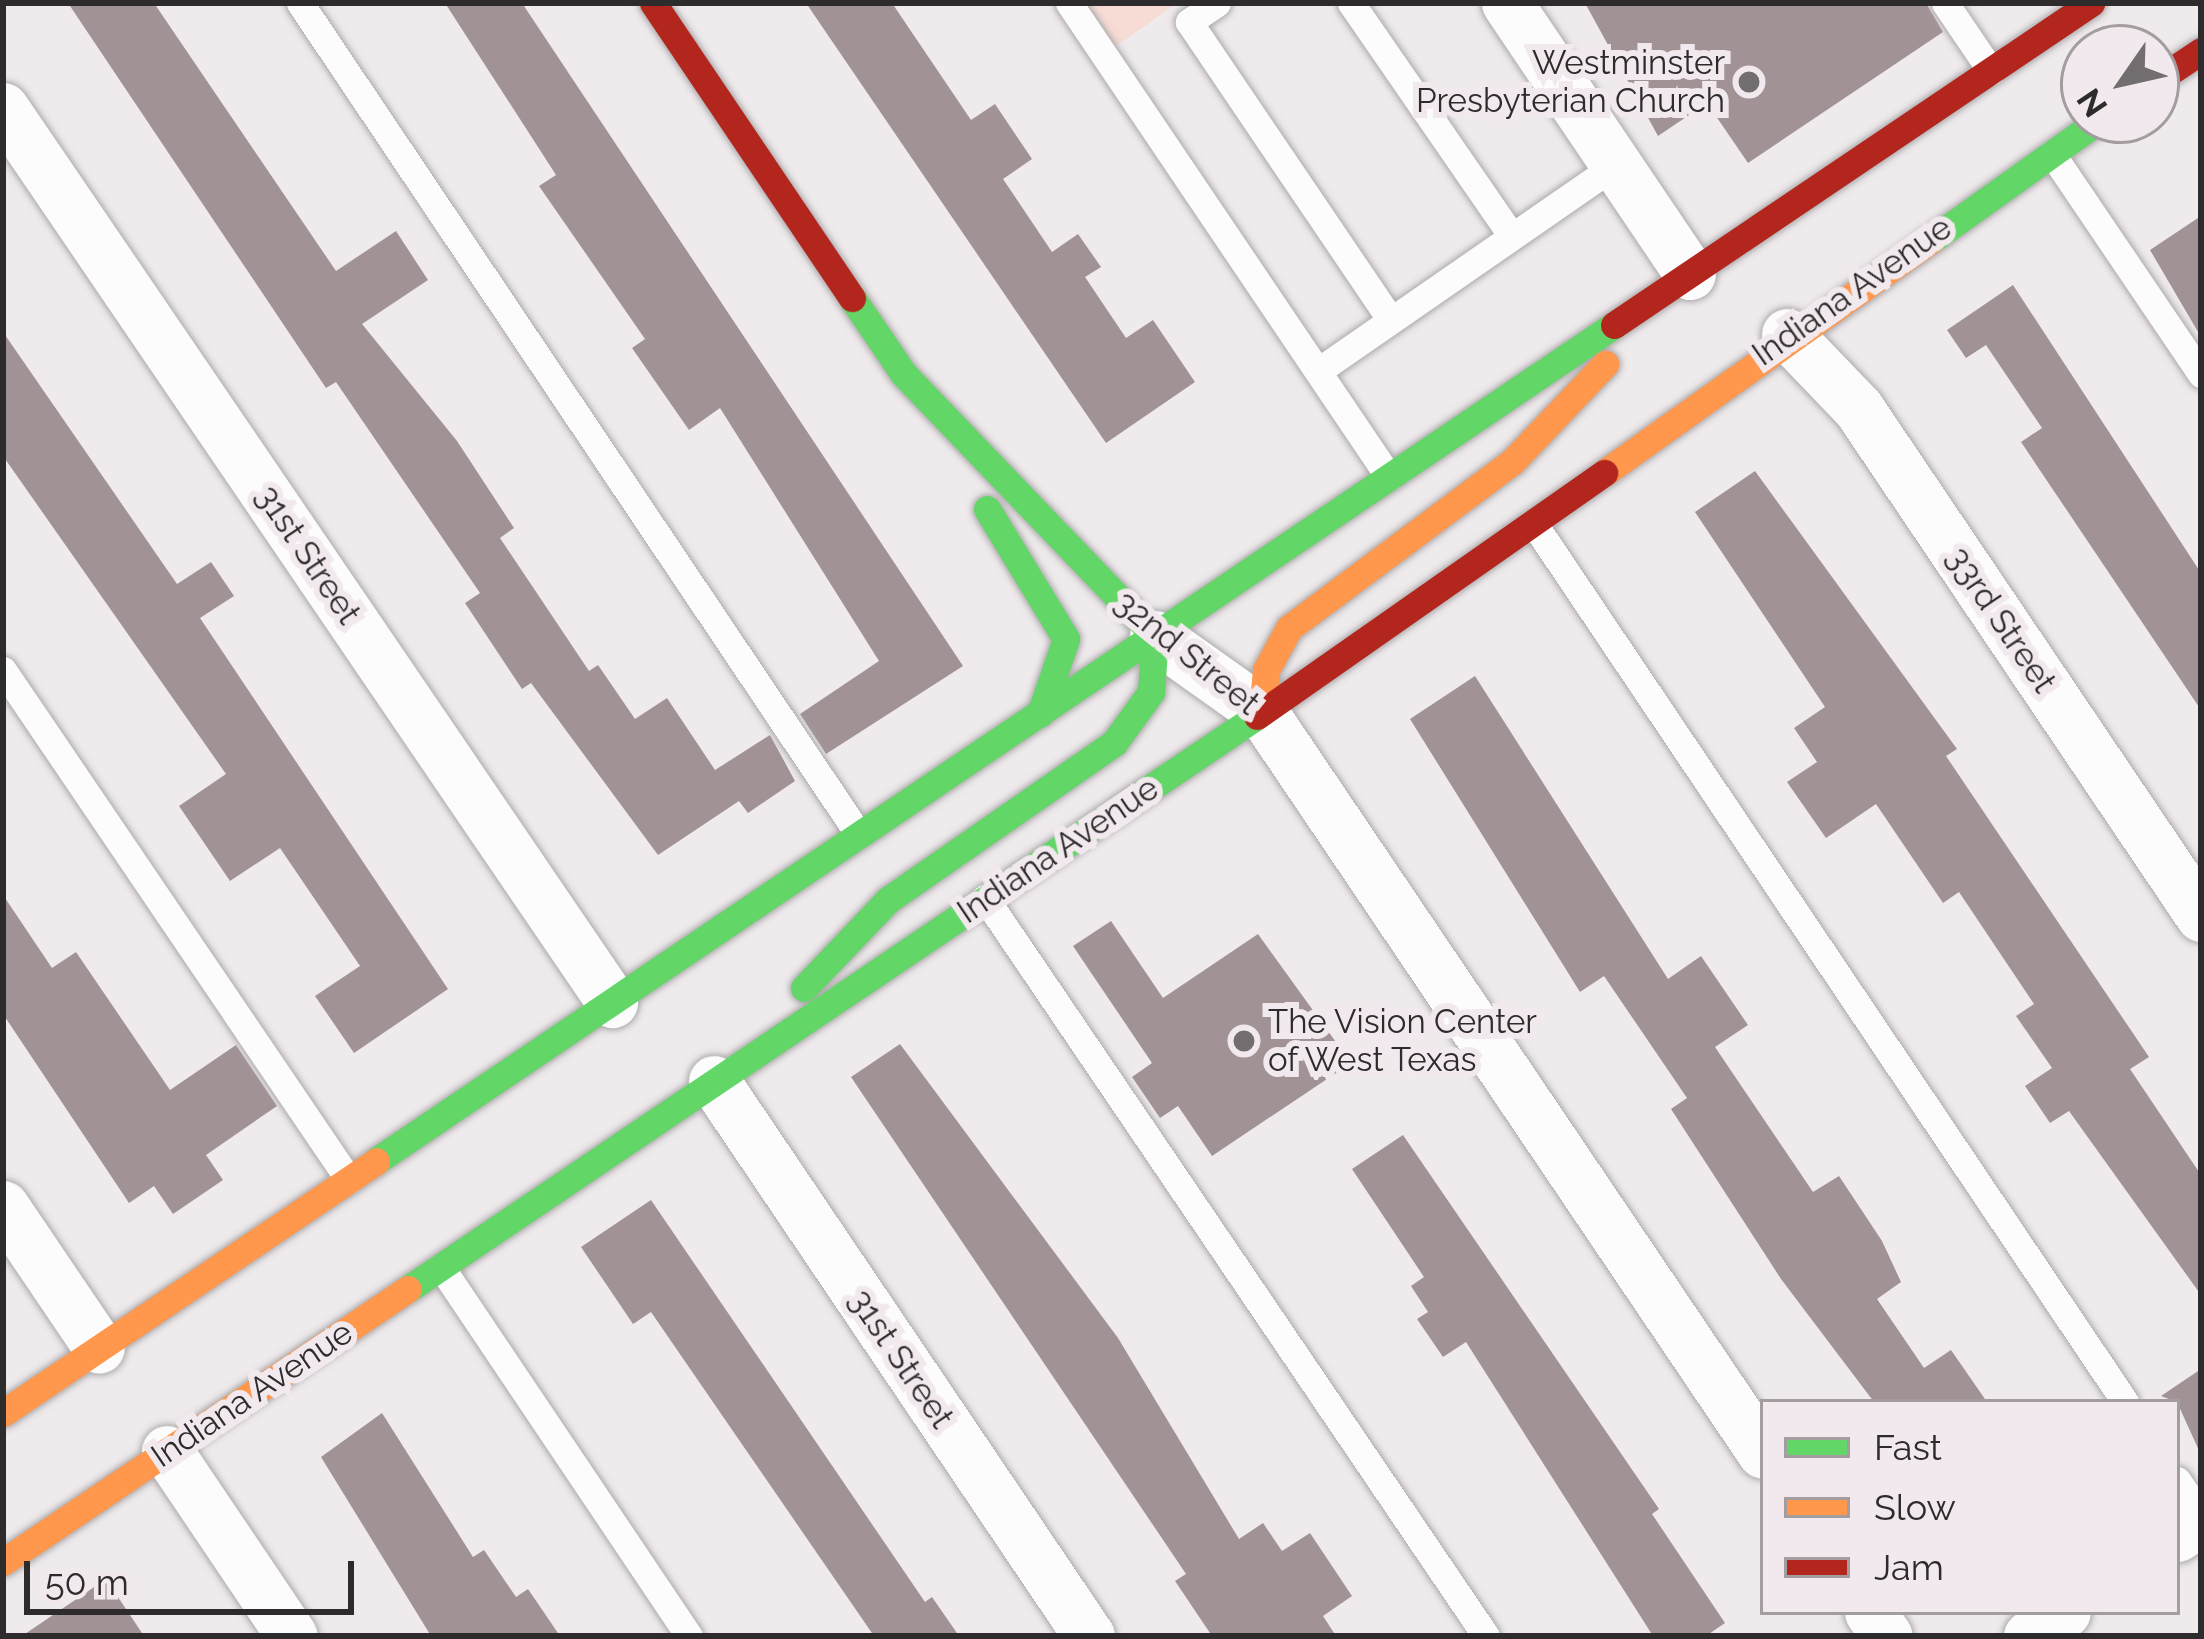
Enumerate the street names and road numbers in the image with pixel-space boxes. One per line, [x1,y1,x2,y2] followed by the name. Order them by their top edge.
[1745,208,1959,374] street label: Indiana Avenue
[247,478,369,632] street label: 31st Street
[1938,540,2064,700] street label: 33rd Street
[1107,583,1267,723] street label: 32nd Street
[950,768,1166,932] street label: Indiana Avenue
[840,1282,962,1436] street label: 31st Street
[144,1312,360,1476] street label: Indiana Avenue

